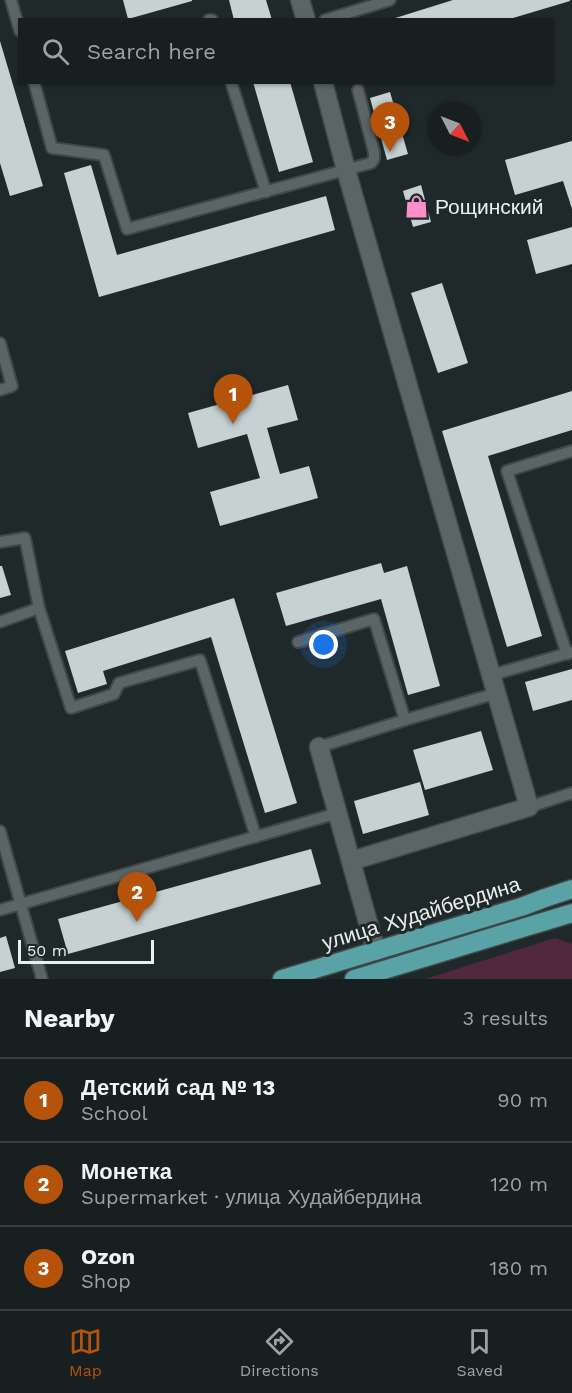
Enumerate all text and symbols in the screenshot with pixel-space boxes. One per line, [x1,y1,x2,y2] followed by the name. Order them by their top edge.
[18,18,554,84] search box
[39,35,72,68] icon: search
[87,39,216,64] text: Search here
[370,102,410,152] pin: 3
[428,102,482,156] north arrow
[404,193,430,219] shop icon: Рощинский
[435,194,544,219] place label: Рощинский
[214,374,252,424] pin: 1
[309,630,338,659] your location
[319,871,523,955] street label: улица Худайбердина
[118,872,156,922] pin: 2
[18,937,154,964] scale bar
[27,941,67,960] text: 50 m
[24,1003,115,1033] text: Nearby
[463,1006,548,1030] text: 3 results
[81,1075,275,1100] text: Детский сад № 13
[39,1088,48,1112] text: 1
[497,1088,548,1112] text: 90 m
[81,1101,148,1125] text: School
[81,1159,172,1184] text: Монетка
[38,1172,49,1196] text: 2
[490,1172,548,1196] text: 120 m
[81,1185,422,1209] text: Supermarket · улица Худайбердина
[81,1244,135,1269] text: Ozon
[38,1256,49,1280] text: 3
[490,1256,548,1280] text: 180 m
[81,1269,131,1293] text: Shop
[69,1325,102,1380] tab: Map
[240,1325,319,1380] tab: Directions
[457,1325,503,1380] tab: Saved

